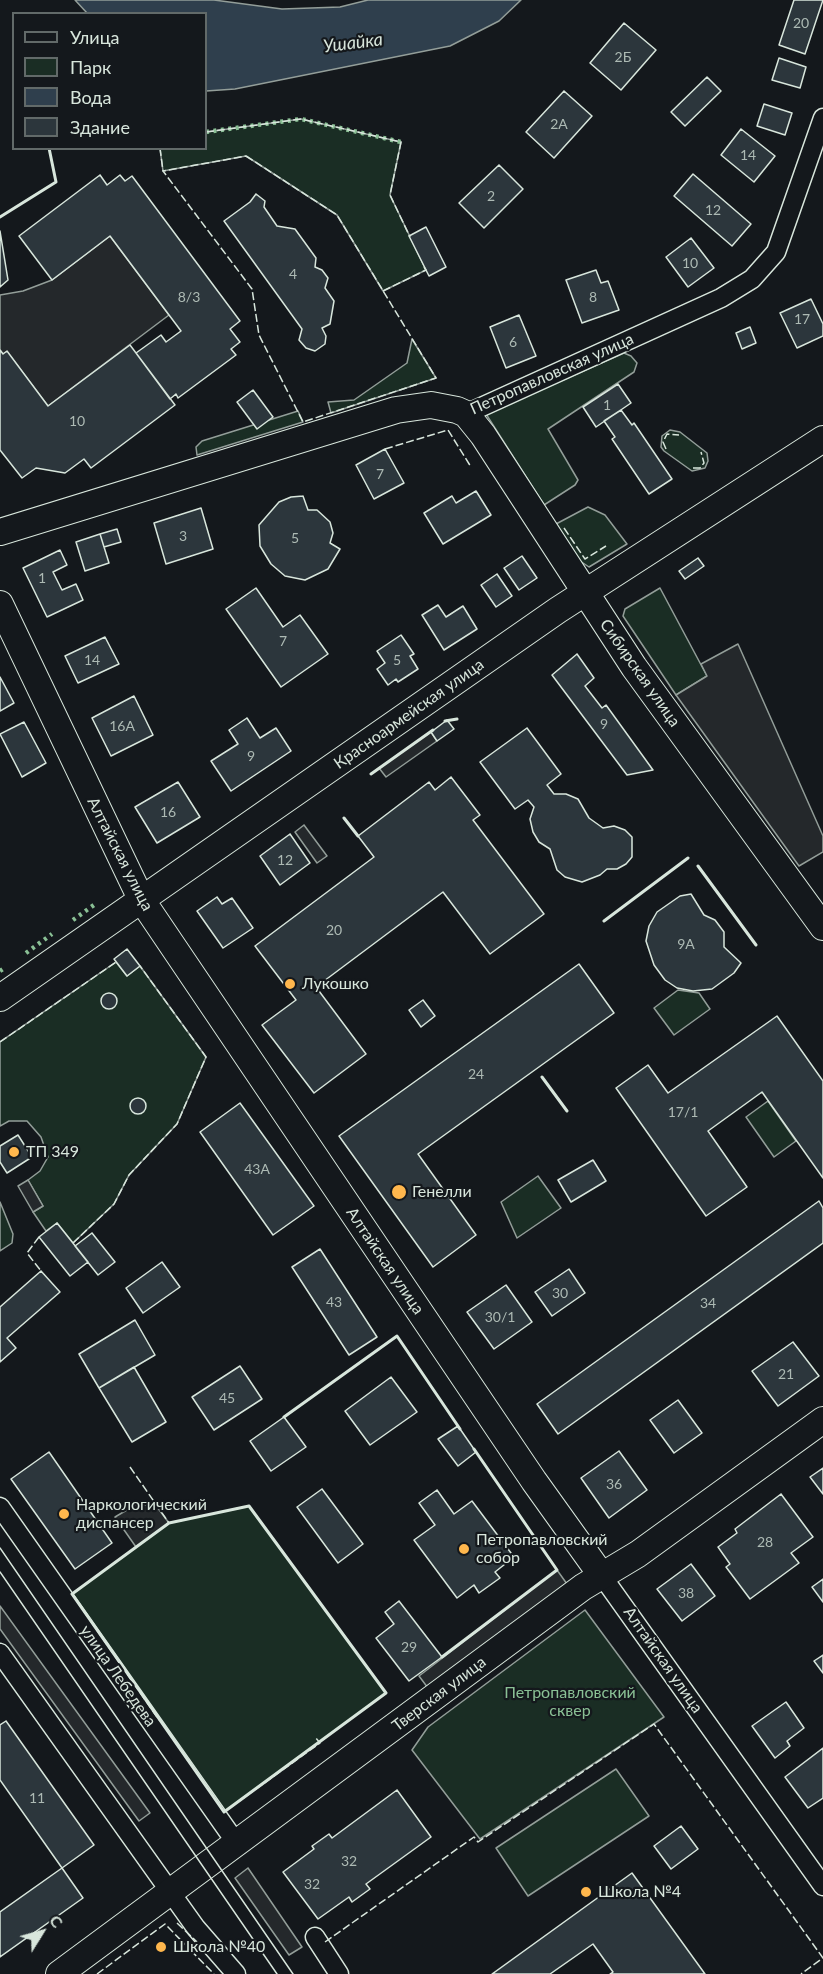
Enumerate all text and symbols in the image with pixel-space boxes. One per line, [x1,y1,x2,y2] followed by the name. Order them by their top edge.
[12,12,207,150] legend
[793,15,809,31] house number: 20
[70,26,120,48] text: Улица
[322,29,384,57] water label: Ушайка
[615,49,631,65] house number: 2Б
[70,56,111,78] text: Парк
[70,86,111,108] text: Вода
[70,116,130,138] text: Здание
[550,116,568,132] house number: 2А
[740,147,756,163] house number: 14
[487,188,495,204] house number: 2
[705,202,721,218] house number: 12
[682,255,698,271] house number: 10
[289,266,297,282] house number: 4
[178,289,200,305] house number: 8/3
[589,289,597,305] house number: 8
[794,311,810,327] house number: 17
[467,329,637,419] street label: Петропавловская улица
[509,334,517,350] house number: 6
[603,397,611,413] house number: 1
[69,413,85,429] house number: 10
[376,466,384,482] house number: 7
[179,528,187,544] house number: 3
[291,530,299,546] house number: 5
[38,570,46,586] house number: 1
[596,616,684,730] street label: Сибирская улица
[279,633,287,649] house number: 7
[84,652,100,668] house number: 14
[393,652,401,668] house number: 5
[330,655,488,773] street label: Красноармейская улица
[600,716,608,732] house number: 9
[109,718,135,734] house number: 16А
[247,748,255,764] house number: 9
[83,794,157,914] street label: Алтайская улица
[160,804,176,820] house number: 16
[277,852,293,868] house number: 12
[326,922,342,938] house number: 20
[677,936,695,952] house number: 9А
[302,974,369,994] place label: Лукошко
[283,977,297,991] marker: Лукошко
[468,1066,484,1082] house number: 24
[668,1104,698,1120] house number: 17/1
[26,1142,79,1162] place label: ТП 349
[7,1145,21,1159] marker: ТП 349
[244,1161,270,1177] house number: 43А
[412,1182,472,1202] place label: Генелли
[390,1183,408,1201] marker: Генелли
[342,1204,428,1318] street label: Алтайская улица
[552,1285,568,1301] house number: 30
[326,1294,342,1310] house number: 43
[700,1295,716,1311] house number: 34
[485,1309,515,1325] house number: 30/1
[778,1366,794,1382] house number: 21
[219,1390,235,1406] house number: 45
[606,1476,622,1492] house number: 36
[76,1495,207,1533] place label: Наркологический диспансер
[57,1507,71,1521] marker: Наркологический диспансер
[476,1530,608,1568] place label: Петропавловский собор
[757,1534,773,1550] house number: 28
[457,1542,471,1556] marker: Петропавловский собор
[678,1585,694,1601] house number: 38
[619,1603,707,1717] street label: Алтайская улица
[76,1622,160,1730] street label: улица Лебедева
[401,1639,417,1655] house number: 29
[388,1652,490,1736] street label: Тверская улица
[504,1683,636,1721] park label: Петропавловский сквер
[29,1790,45,1806] house number: 11
[341,1853,357,1869] house number: 32
[304,1876,320,1892] house number: 32
[598,1882,681,1902] place label: Школа №4
[579,1885,593,1899] marker: Школа №4
[12,1902,72,1962] north arrow
[46,1911,68,1931] text: С
[173,1937,265,1957] place label: Школа №40
[154,1940,168,1954] marker: Школа №40

